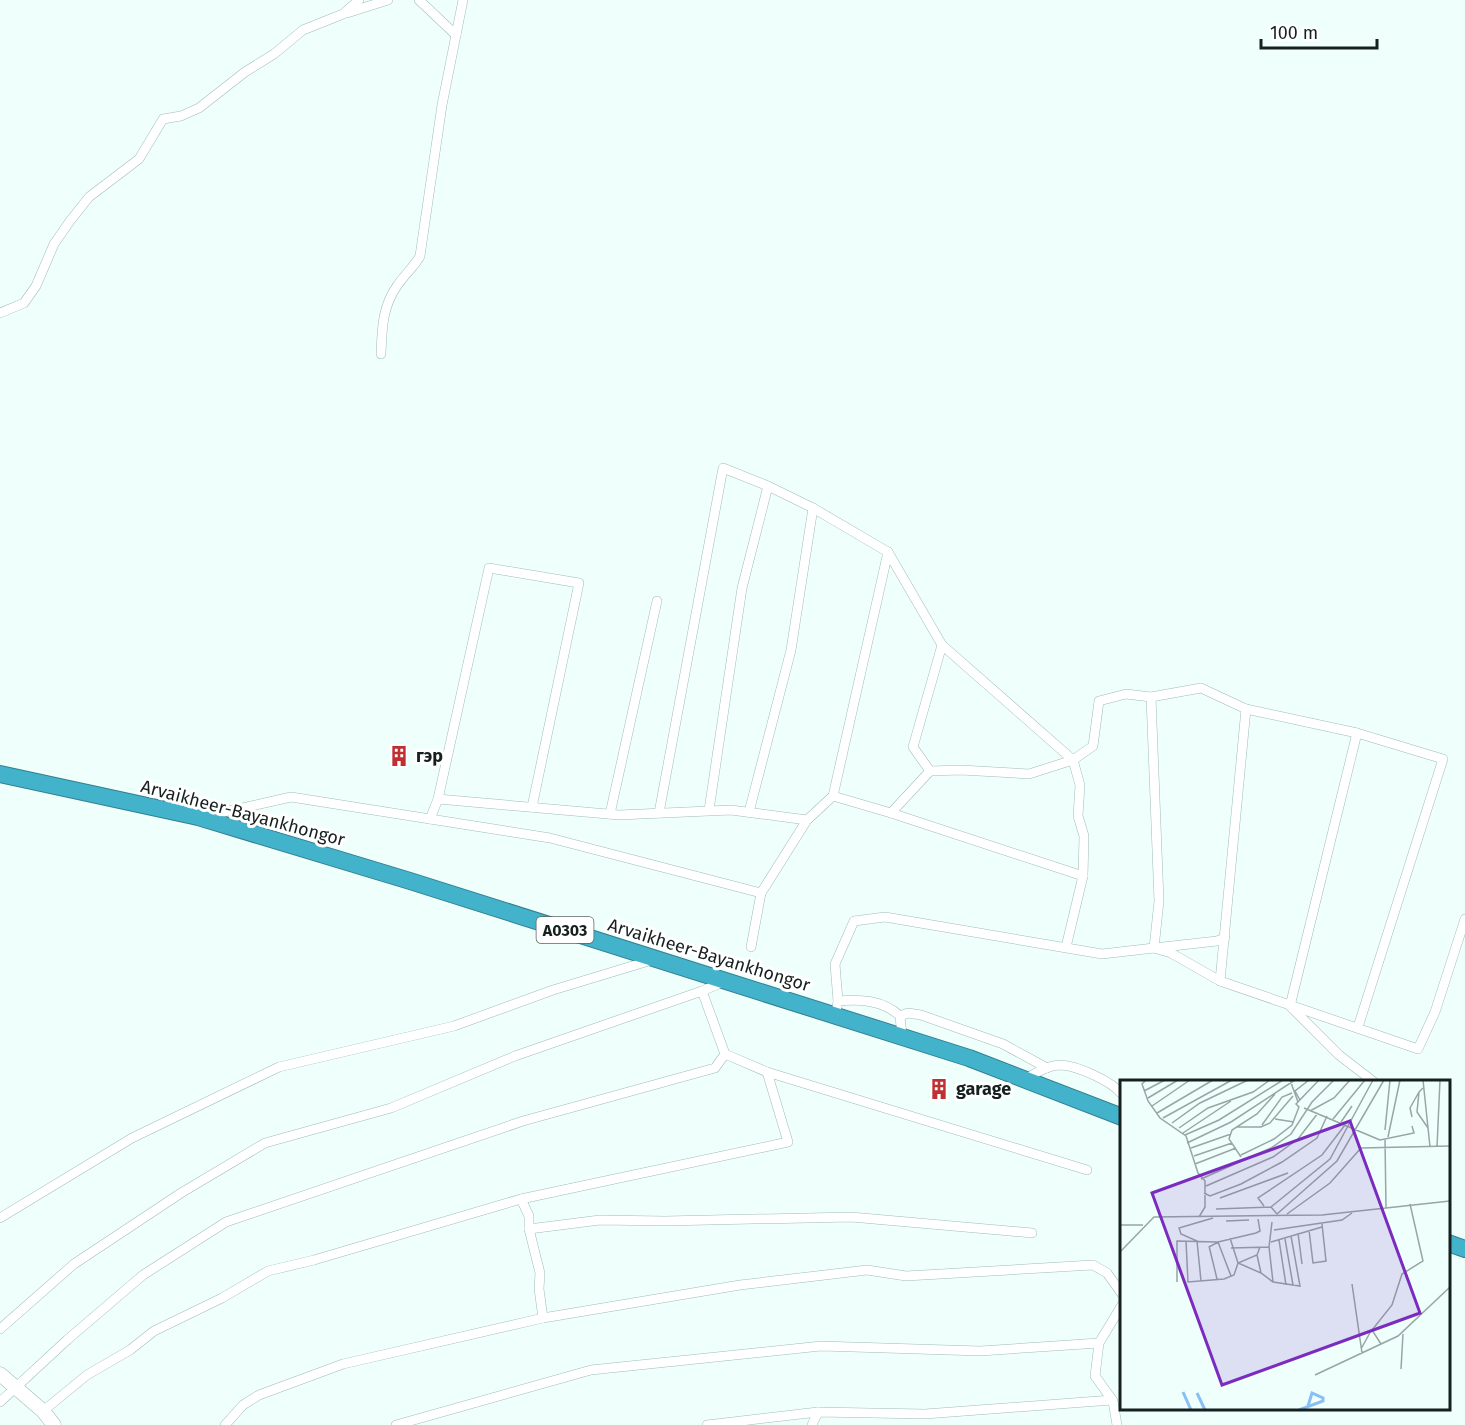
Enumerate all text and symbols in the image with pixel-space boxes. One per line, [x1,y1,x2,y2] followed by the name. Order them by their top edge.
[1261,12,1376,50] scale bar
[1270,22,1318,44] text: 100 m
[387,744,411,768] building icon: гэр
[416,745,443,767] place label: гэр
[139,775,348,851] street label: Arvaikheer-Bayankhongor
[605,914,813,996] street label: Arvaikheer-Bayankhongor
[536,917,594,943] road number: A0303
[927,1077,951,1101] building icon: garage
[956,1078,1011,1100] place label: garage
[1120,1080,1450,1410] inset map

